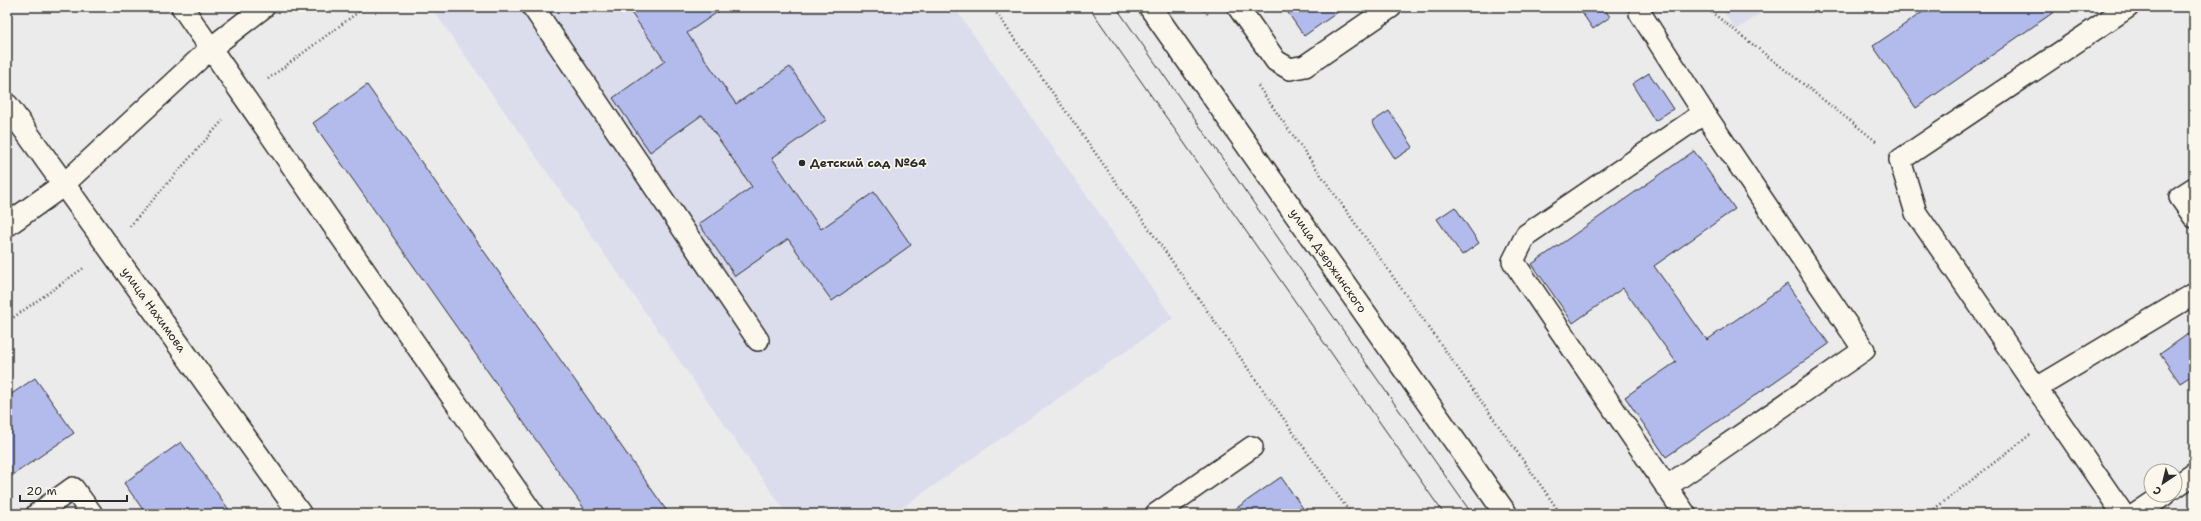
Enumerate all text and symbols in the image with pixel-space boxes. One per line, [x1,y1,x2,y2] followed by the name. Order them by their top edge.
[810,155,927,171] place label: Детский сад №64
[797,158,807,168] marker: Детский сад №64
[1286,205,1370,316] street label: улица Дзержинского
[118,264,190,356] street label: улица Нахимова
[2143,463,2183,503] north arrow
[20,477,127,503] scale bar
[26,483,57,499] text: 20 m
[2150,483,2165,499] text: С

